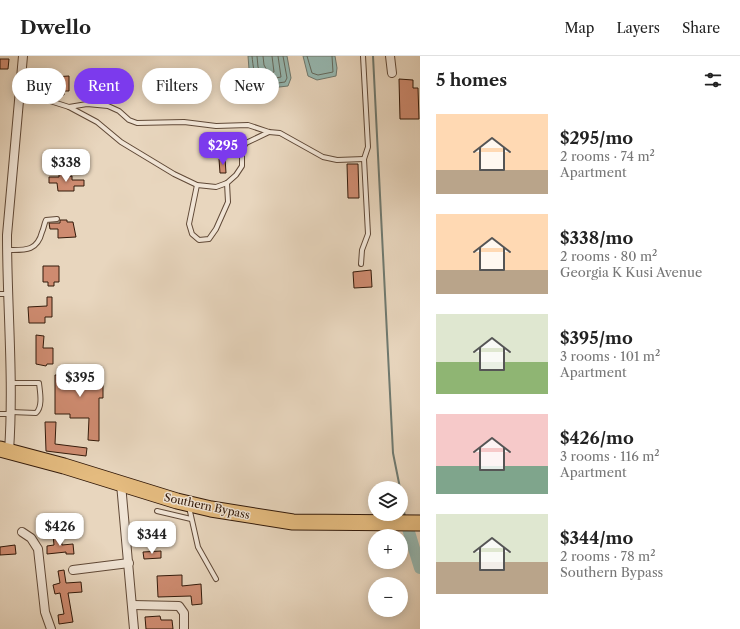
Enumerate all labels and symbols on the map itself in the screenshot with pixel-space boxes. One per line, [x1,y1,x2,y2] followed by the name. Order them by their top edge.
[199,132,247,166] pin: $295
[42,149,90,183] pin: $338
[56,364,104,398] pin: $395
[163,490,251,522] street label: Southern Bypass
[36,513,84,547] pin: $426
[128,521,176,555] pin: $344

